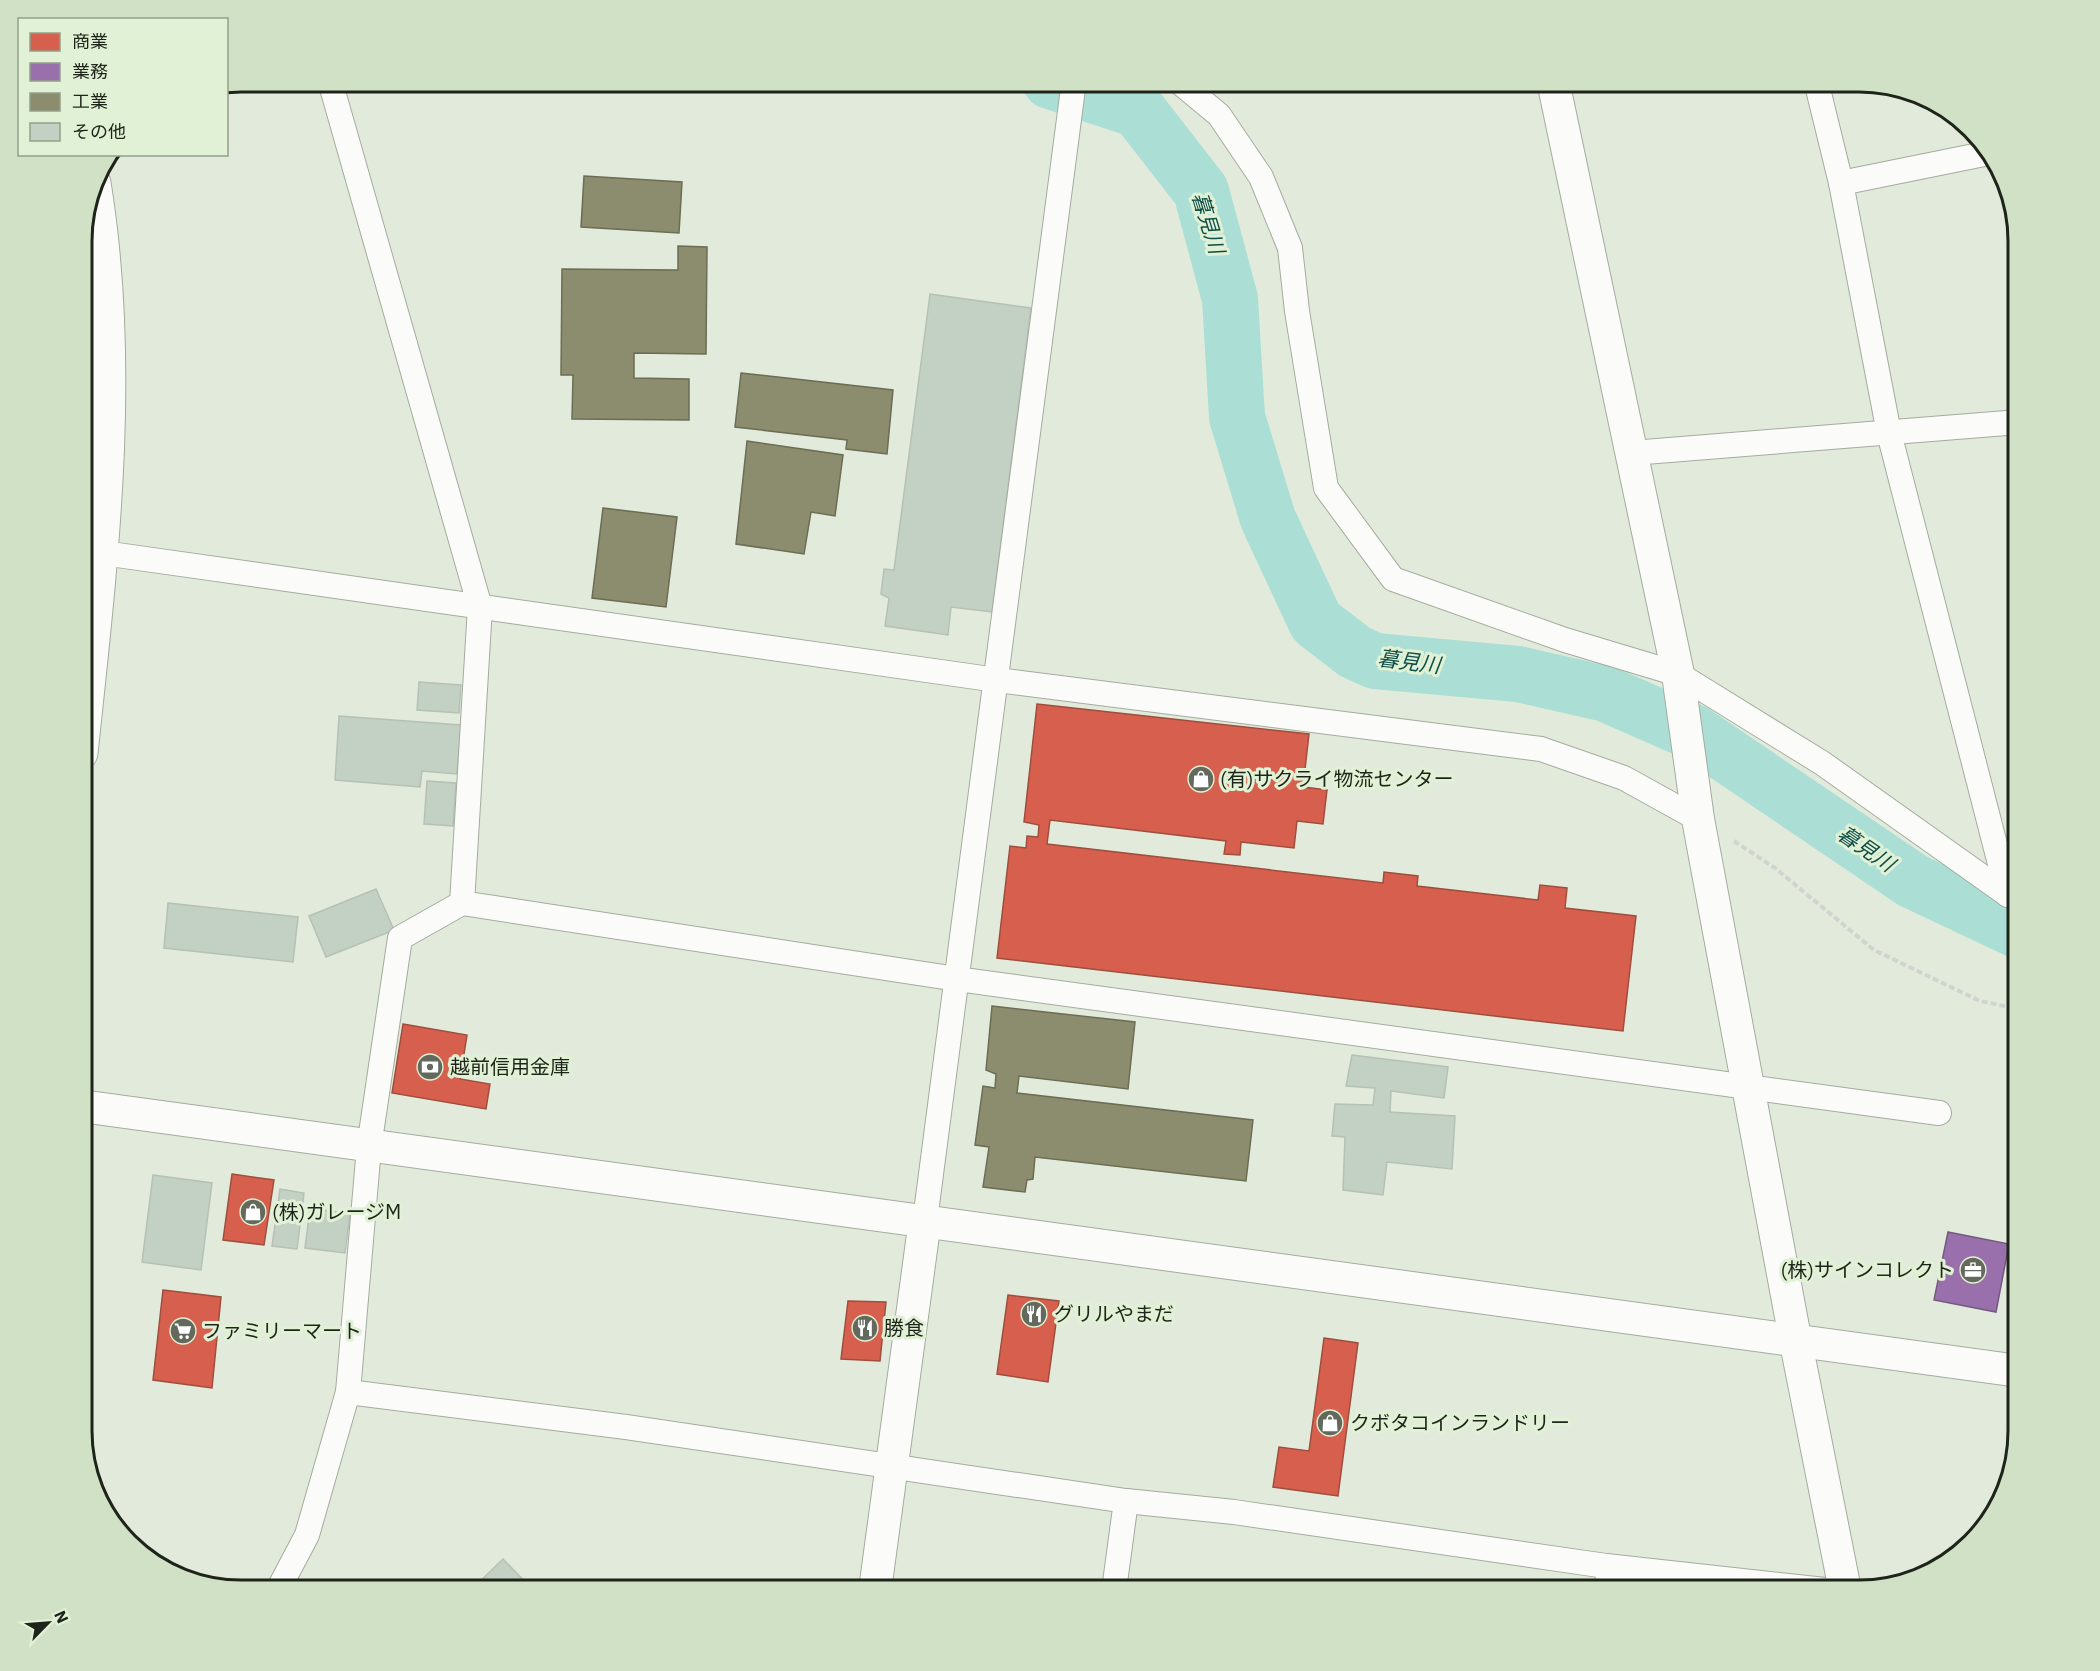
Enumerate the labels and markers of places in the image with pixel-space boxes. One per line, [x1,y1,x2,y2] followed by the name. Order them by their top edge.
[1186,764,1216,794] shop icon: (有)サクライ物流センター
[1220,765,1453,792] place label: (有)サクライ物流センター
[415,1052,445,1082] bank icon: 越前信用金庫
[450,1053,570,1080] place label: 越前信用金庫
[238,1197,268,1227] shop icon: (株)ガレージM
[272,1198,401,1225] place label: (株)ガレージM
[1958,1255,1988,1285] office icon: (株)サインコレクト
[1781,1256,1954,1283] place label: (株)サインコレクト
[1019,1299,1049,1329] restaurant icon: グリルやまだ
[1054,1300,1174,1327] place label: グリルやまだ
[850,1313,880,1343] restaurant icon: 勝食
[884,1314,924,1341] place label: 勝食
[168,1316,198,1346] supermarket icon: ファミリーマート
[202,1317,362,1344] place label: ファミリーマート
[1315,1408,1345,1438] shop icon: クボタコインランドリー
[1350,1409,1570,1436] place label: クボタコインランドリー

